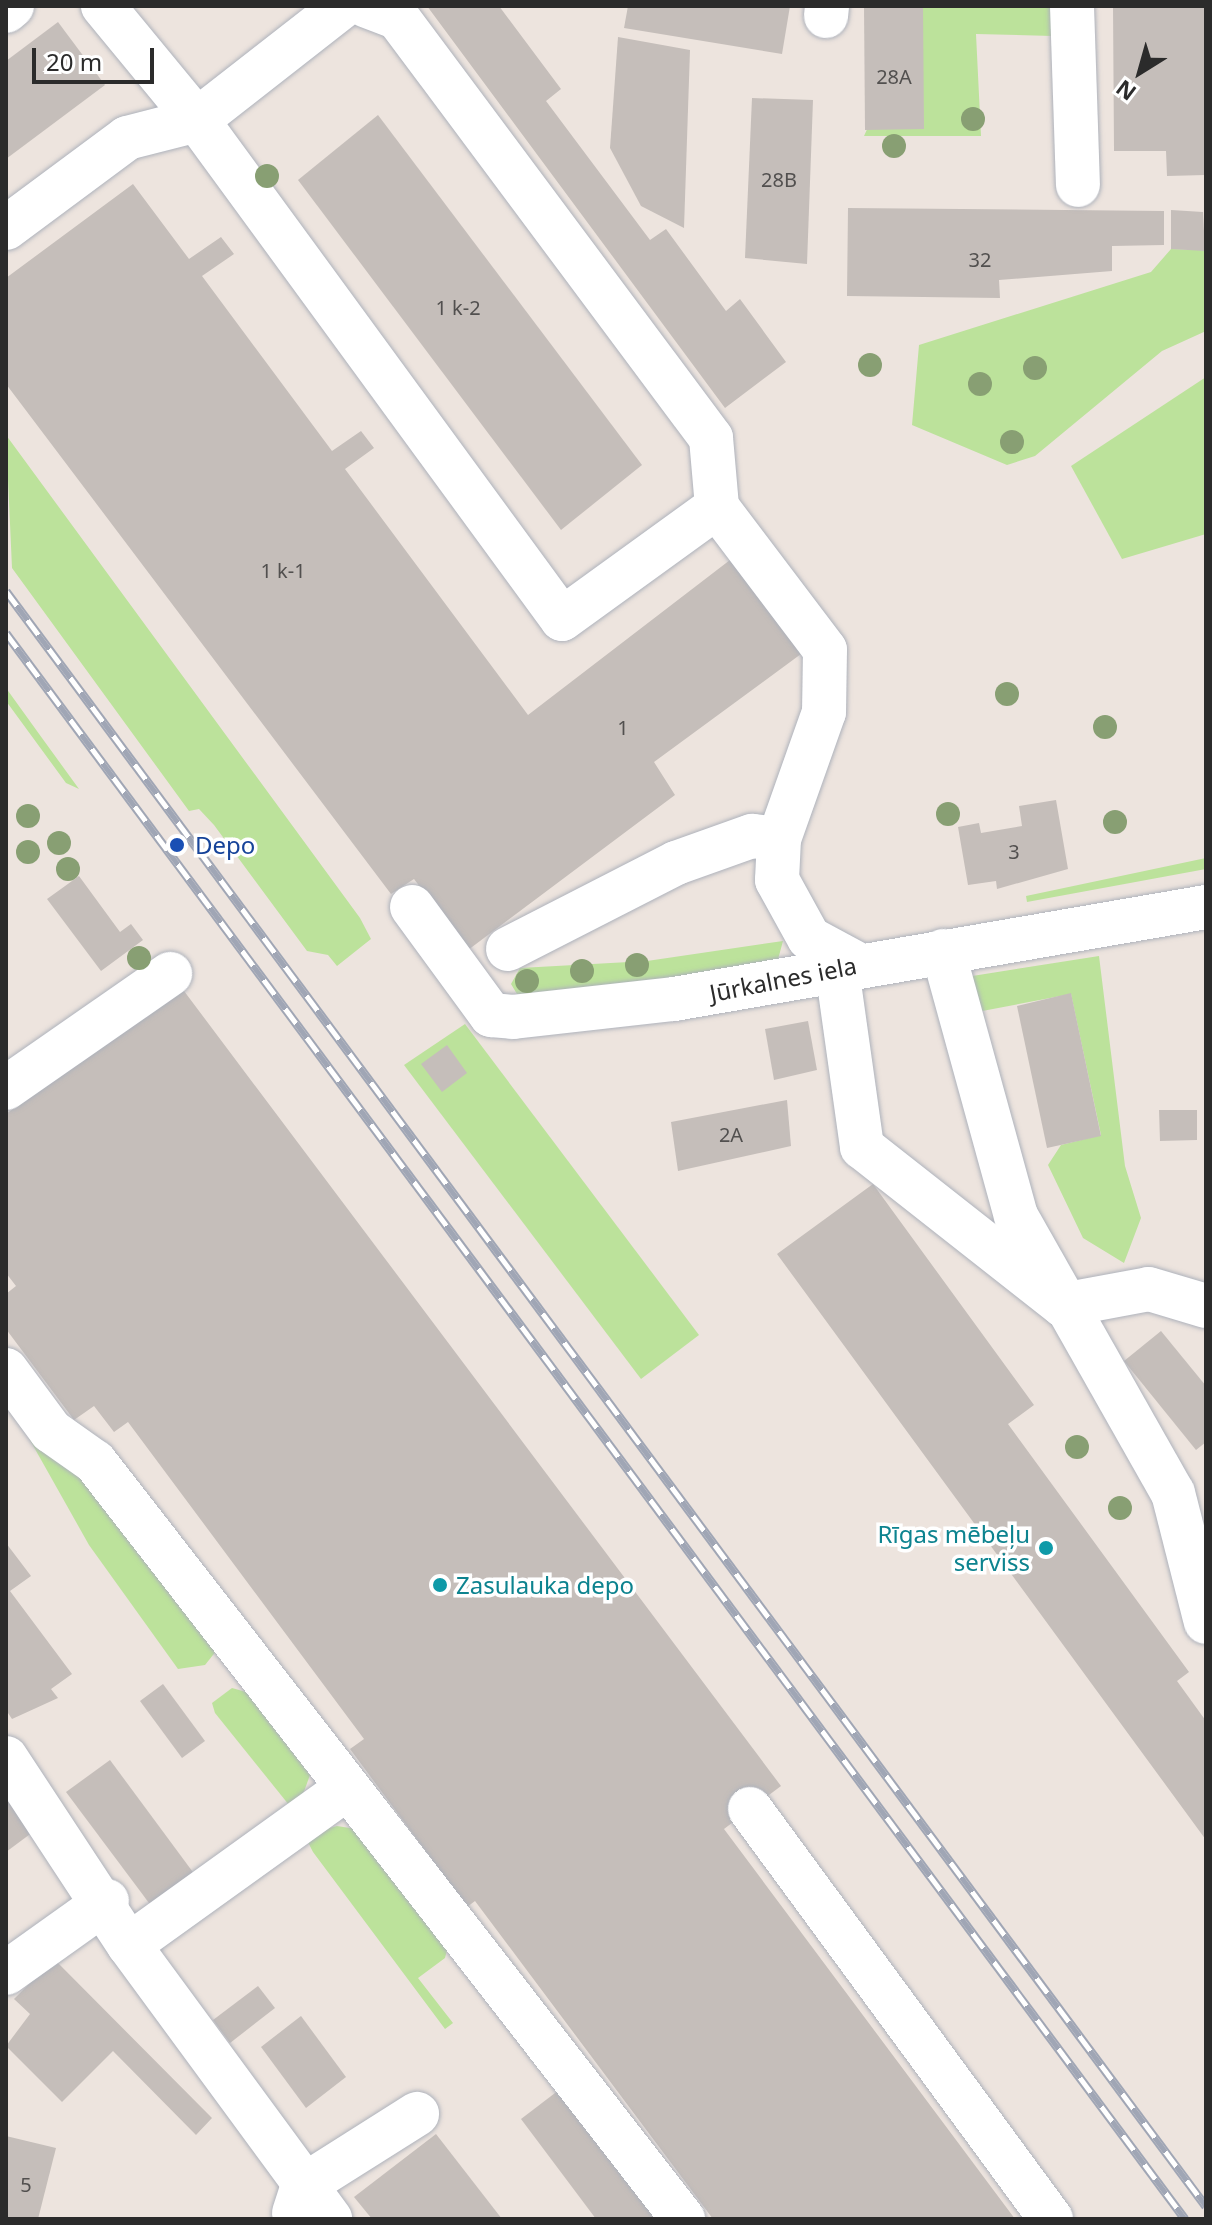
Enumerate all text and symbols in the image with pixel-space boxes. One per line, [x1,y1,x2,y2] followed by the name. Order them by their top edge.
[36,32,158,82] scale bar
[1100,32,1180,112] north arrow
[46,45,102,78] text: 20 m
[876,64,912,88] house number: 28A
[1109,74,1142,109] text: N
[761,167,797,191] house number: 28B
[969,247,991,271] house number: 32
[435,295,481,319] house number: 1 k-2
[260,558,306,582] house number: 1 k-1
[617,715,629,739] house number: 1
[195,831,255,859] place label: Depo
[166,834,188,856] marker: Depo
[1008,839,1020,863] house number: 3
[707,951,859,1007] street label: Jūrkalnes iela
[719,1122,743,1146] house number: 2A
[878,1520,1030,1576] place label: Rīgas mēbeļu serviss
[1037,1539,1055,1557] marker: Rīgas mēbeļu serviss
[456,1571,634,1599] place label: Zasulauka depo
[431,1576,449,1594] marker: Zasulauka depo
[20,2172,32,2196] house number: 5

